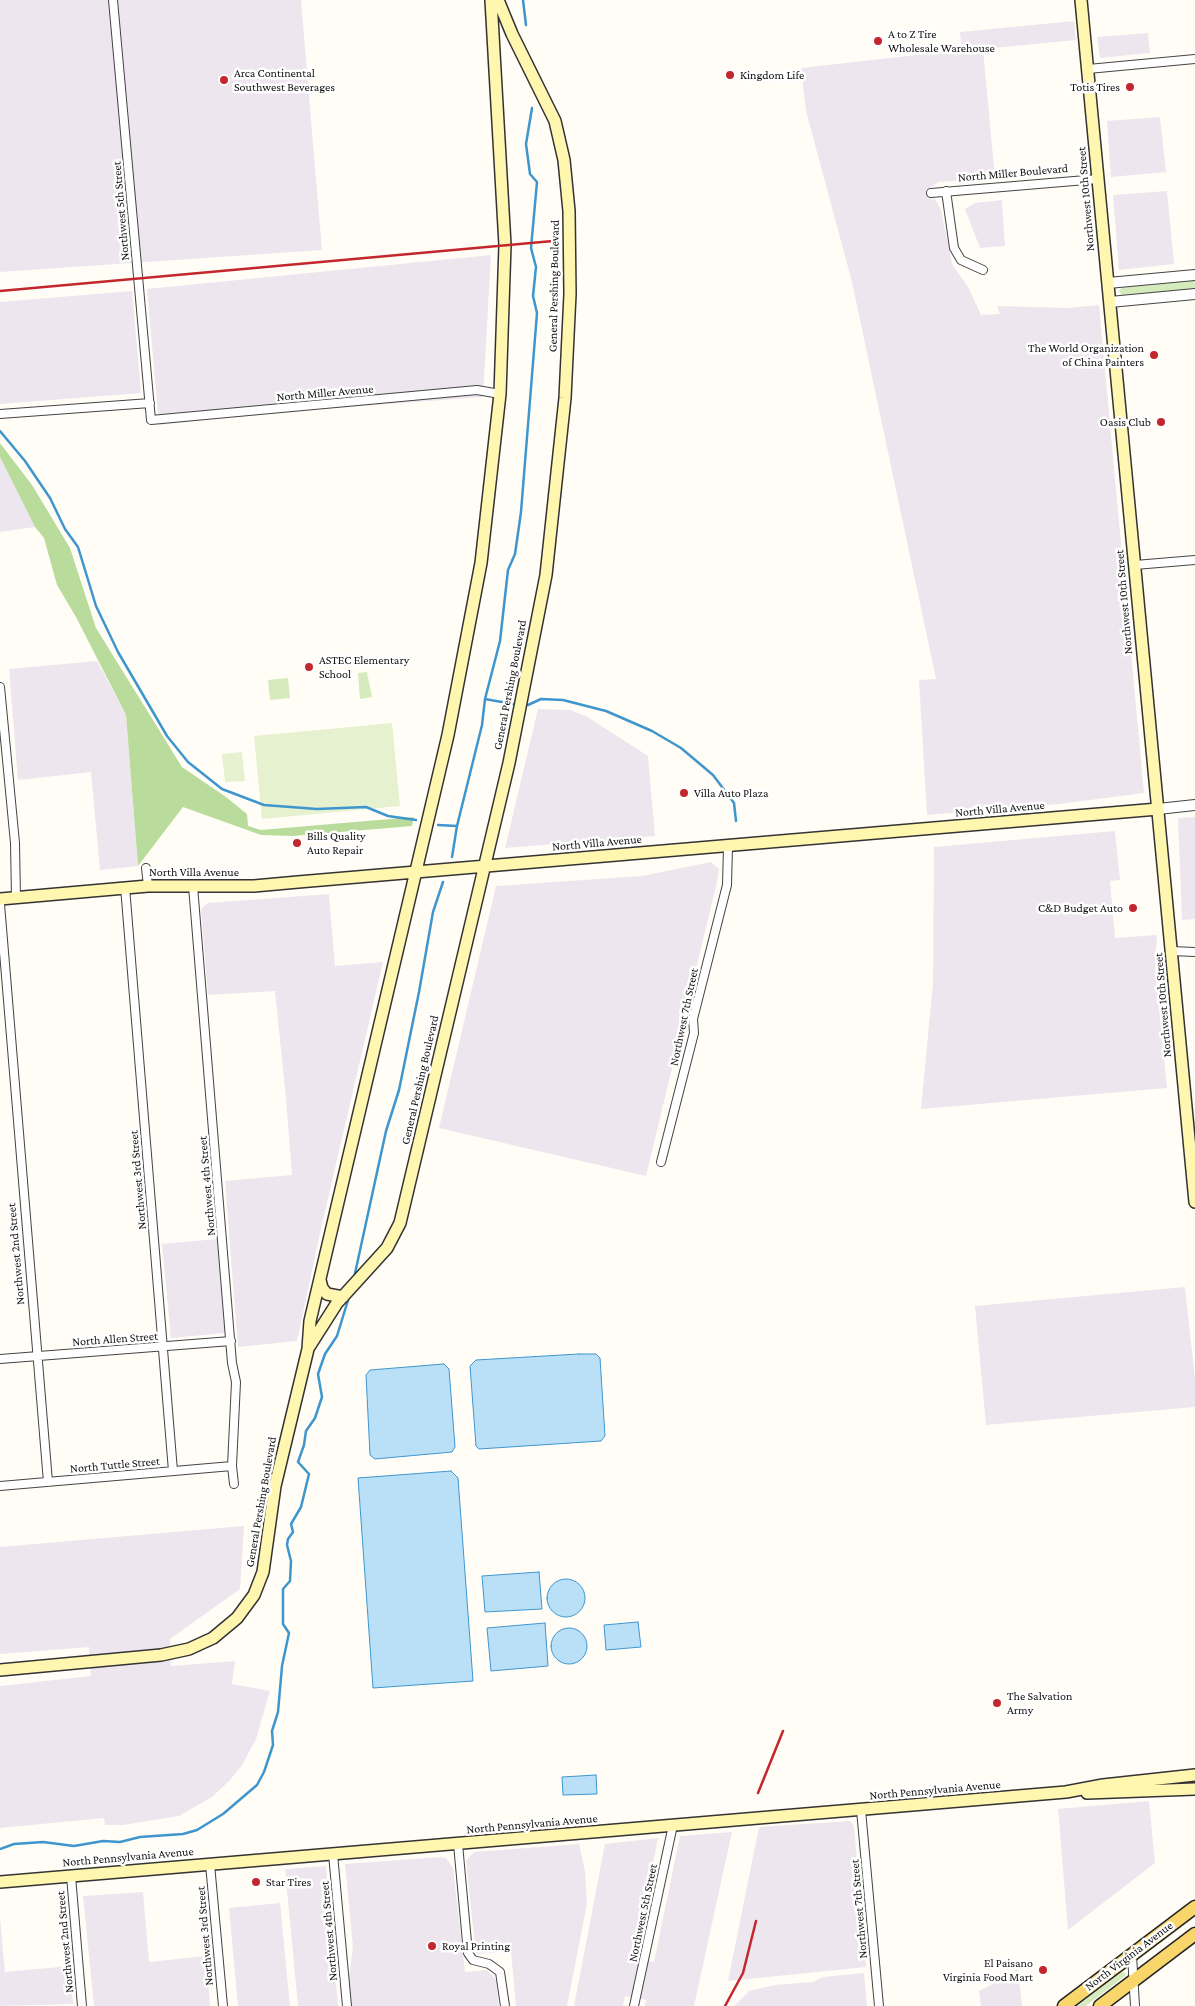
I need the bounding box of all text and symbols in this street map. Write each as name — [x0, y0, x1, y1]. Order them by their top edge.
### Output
place label: A to Z Tire Wholesale Warehouse — [888, 27, 995, 55]
marker: A to Z Tire Wholesale Warehouse — [872, 35, 884, 47]
place label: Arca Continental Southwest Beverages — [234, 66, 335, 94]
place label: Kingdom Life — [740, 68, 804, 82]
marker: Kingdom Life — [724, 69, 736, 81]
marker: Arca Continental Southwest Beverages — [218, 74, 230, 86]
place label: Totis Tires — [1070, 80, 1120, 94]
marker: Totis Tires — [1124, 81, 1136, 93]
street label: Northwest 10th Street — [1074, 146, 1098, 252]
street label: Northwest 5th Street — [109, 161, 133, 261]
street label: North Miller Boulevard — [957, 161, 1069, 185]
street label: General Pershing Boulevard — [546, 220, 562, 352]
place label: The World Organization of China Painters — [1028, 341, 1144, 369]
marker: The World Organization of China Painters — [1148, 349, 1160, 361]
street label: North Miller Avenue — [276, 382, 374, 404]
place label: Oasis Club — [1100, 415, 1151, 429]
marker: Oasis Club — [1155, 416, 1167, 428]
street label: Northwest 10th Street — [1112, 549, 1136, 655]
street label: General Pershing Boulevard — [490, 619, 530, 751]
place label: ASTEC Elementary School — [319, 653, 409, 681]
marker: ASTEC Elementary School — [303, 661, 315, 673]
place label: Villa Auto Plaza — [694, 786, 768, 800]
marker: Villa Auto Plaza — [678, 787, 690, 799]
street label: North Villa Avenue — [955, 798, 1045, 820]
place label: Bills Quality Auto Repair — [307, 829, 366, 857]
street label: North Villa Avenue — [552, 832, 642, 854]
marker: Bills Quality Auto Repair — [291, 837, 303, 849]
street label: North Villa Avenue — [149, 865, 239, 879]
place label: C&D Budget Auto — [1038, 901, 1123, 915]
marker: C&D Budget Auto — [1127, 902, 1139, 914]
street label: Northwest 10th Street — [1151, 952, 1175, 1058]
street label: Northwest 7th Street — [667, 967, 701, 1067]
street label: General Pershing Boulevard — [398, 1014, 442, 1146]
street label: Northwest 3rd Street — [126, 1130, 150, 1230]
street label: Northwest 4th Street — [195, 1135, 219, 1237]
street label: Northwest 2nd Street — [4, 1202, 28, 1306]
street label: North Allen Street — [72, 1329, 158, 1349]
street label: General Pershing Boulevard — [242, 1436, 280, 1568]
street label: North Tuttle Street — [69, 1454, 161, 1476]
place label: The Salvation Army — [1007, 1689, 1072, 1717]
marker: The Salvation Army — [991, 1697, 1003, 1709]
street label: North Pennsylvania Avenue — [869, 1777, 1001, 1803]
street label: North Pennsylvania Avenue — [466, 1811, 598, 1837]
street label: North Pennsylvania Avenue — [62, 1844, 194, 1870]
street label: Northwest 7th Street — [847, 1859, 871, 1959]
street label: Northwest 5th Street — [626, 1863, 660, 1963]
place label: Star Tires — [266, 1875, 311, 1889]
marker: Star Tires — [250, 1876, 262, 1888]
street label: Northwest 4th Street — [317, 1880, 341, 1982]
street label: Northwest 3rd Street — [193, 1886, 217, 1986]
street label: Northwest 2nd Street — [53, 1890, 77, 1994]
street label: North Virginia Avenue — [1082, 1918, 1176, 1994]
place label: Royal Printing — [442, 1939, 510, 1953]
marker: Royal Printing — [426, 1940, 438, 1952]
place label: El Paisano Virginia Food Mart — [943, 1956, 1033, 1984]
marker: El Paisano Virginia Food Mart — [1037, 1964, 1049, 1976]

